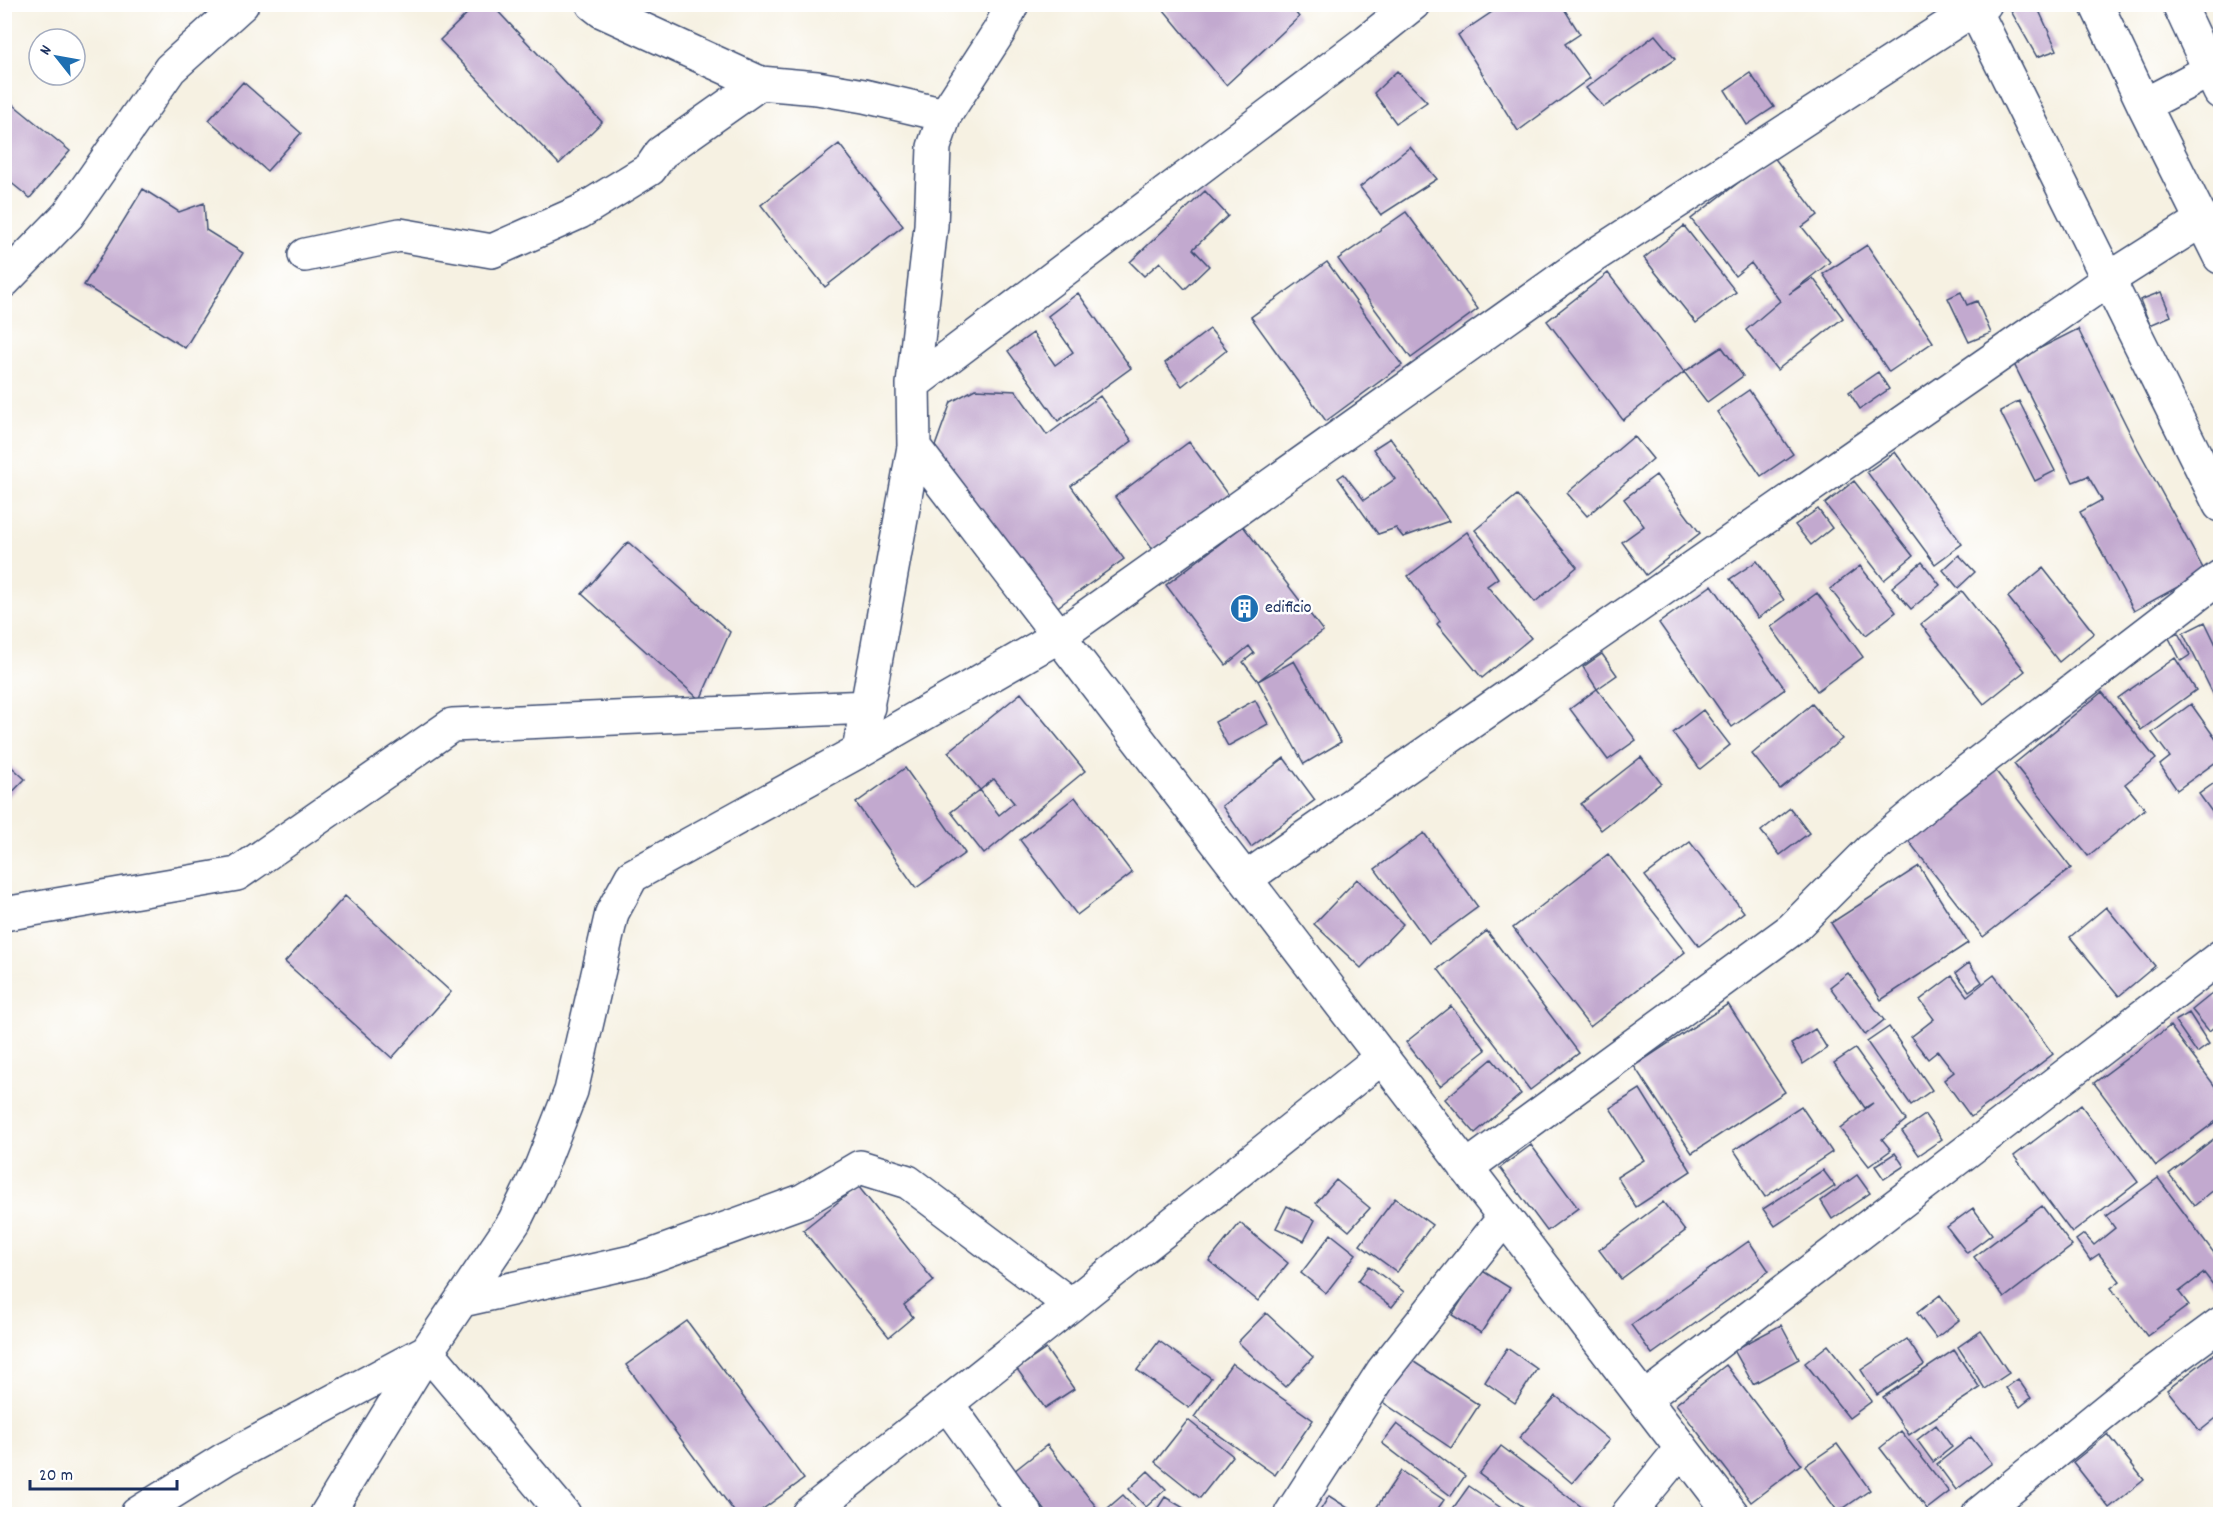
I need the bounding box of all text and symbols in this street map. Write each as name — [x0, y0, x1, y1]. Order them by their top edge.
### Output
north arrow — [27, 27, 87, 87]
text: N — [34, 41, 58, 60]
building icon: edificio — [1228, 592, 1260, 624]
place label: edificio — [1265, 596, 1312, 621]
scale bar — [30, 1453, 177, 1491]
text: 20 m — [39, 1464, 73, 1489]

